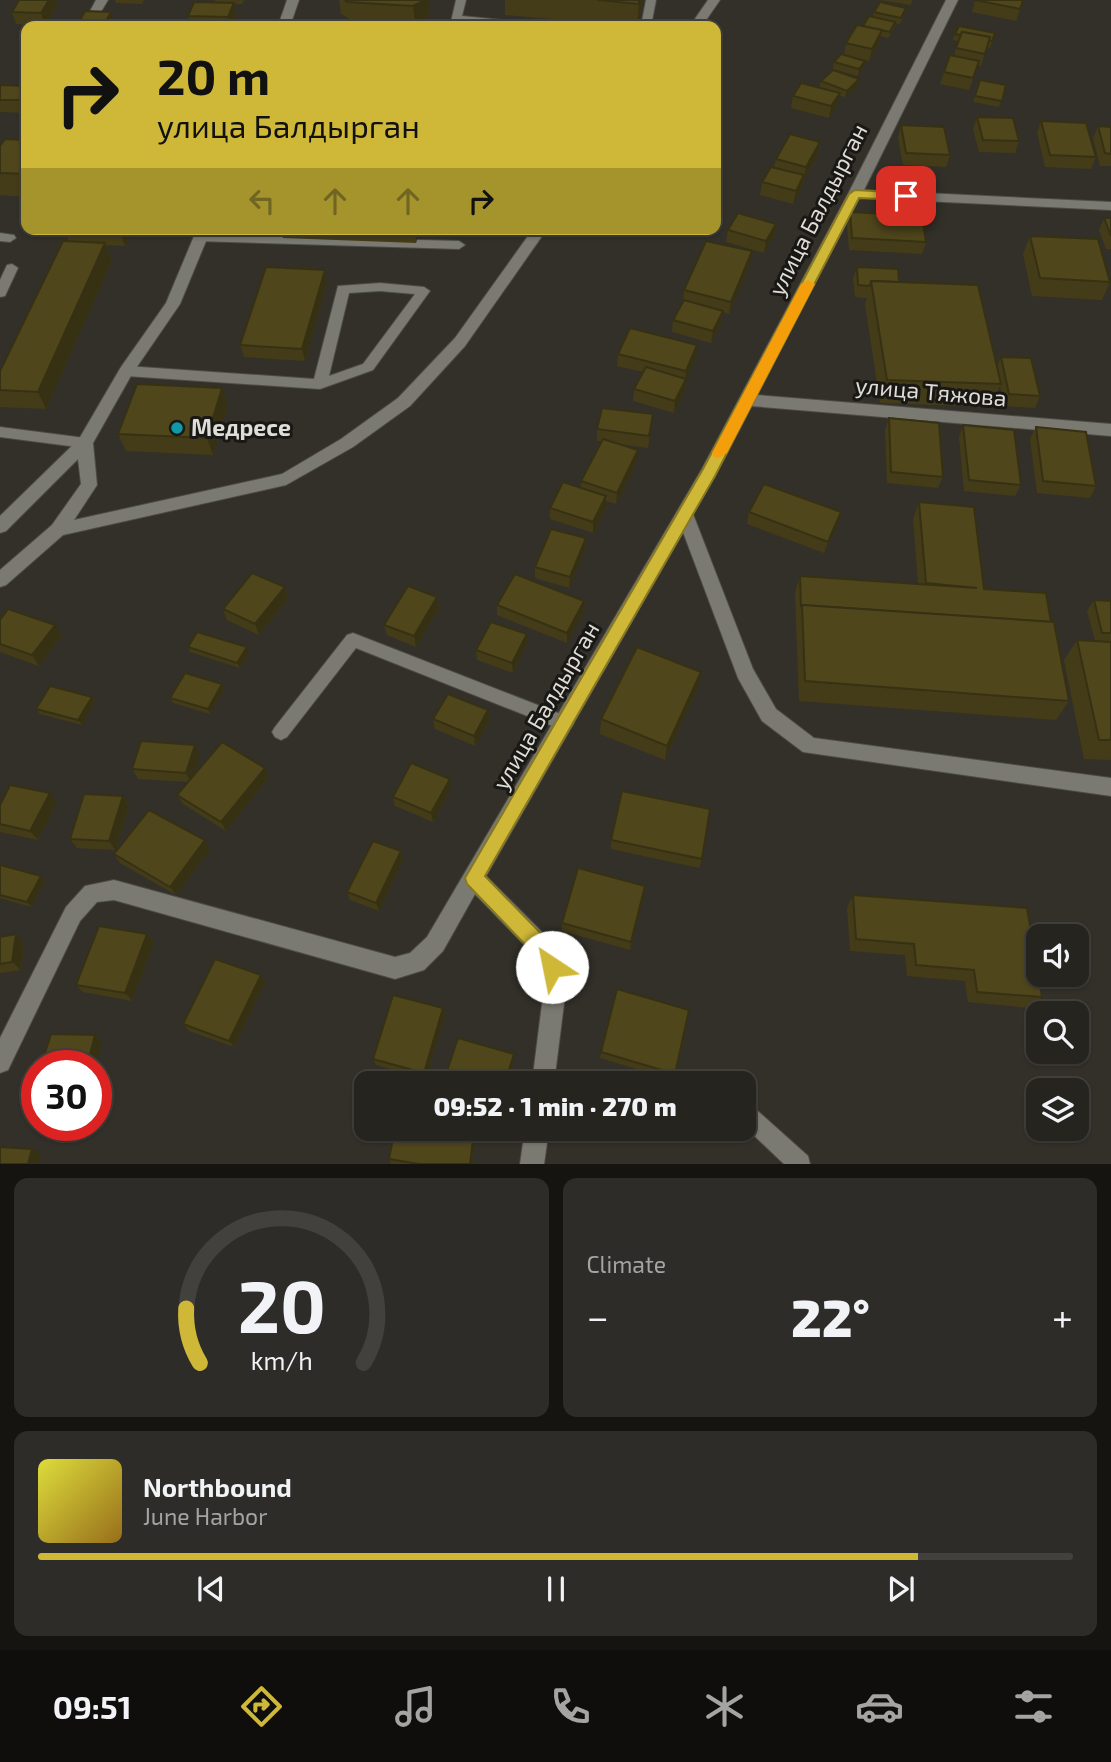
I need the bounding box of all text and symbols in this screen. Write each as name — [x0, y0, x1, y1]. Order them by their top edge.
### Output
text: 20 m — [157, 46, 270, 105]
icon: right — [42, 49, 133, 140]
text: улица Балдырган — [157, 106, 420, 144]
street label: улица Балдырган — [762, 119, 873, 301]
pin — [876, 166, 936, 226]
icon: arrive — [887, 177, 925, 215]
icon: left — [243, 182, 281, 220]
icon: ahead — [316, 182, 354, 220]
icon: ahead — [389, 182, 427, 220]
icon: right — [462, 182, 500, 220]
street label: улица Тяжова — [854, 370, 1008, 413]
place label: Медресе — [191, 413, 291, 441]
marker: Медресе — [169, 420, 185, 436]
street label: улица Балдырган — [486, 617, 605, 795]
map controls — [1026, 924, 1089, 1141]
button: sound — [1026, 924, 1089, 987]
position arrow — [515, 930, 589, 1004]
button: search — [1026, 1001, 1089, 1064]
speed limit sign: 30 — [21, 1050, 112, 1141]
button: layers — [1026, 1078, 1089, 1141]
text: 09:52 · 1 min · 270 m — [433, 1090, 677, 1121]
text: Climate — [587, 1250, 666, 1278]
text: 20 — [237, 1261, 325, 1349]
text: 22° — [791, 1285, 870, 1347]
text: − — [587, 1293, 609, 1339]
text: + — [1052, 1293, 1073, 1339]
text: km/h — [250, 1345, 312, 1375]
text: Northbound — [143, 1471, 292, 1502]
text: June Harbor — [143, 1502, 267, 1530]
icon: previous — [192, 1570, 230, 1608]
icon: pause — [537, 1570, 575, 1608]
icon: next — [882, 1570, 920, 1608]
icon: directions — [237, 1682, 286, 1731]
icon: music — [391, 1682, 440, 1731]
icon: phone — [546, 1682, 595, 1731]
icon: climate — [700, 1682, 749, 1731]
icon: car — [855, 1682, 904, 1731]
icon: filters — [1009, 1682, 1058, 1731]
text: 09:51 — [53, 1687, 132, 1725]

